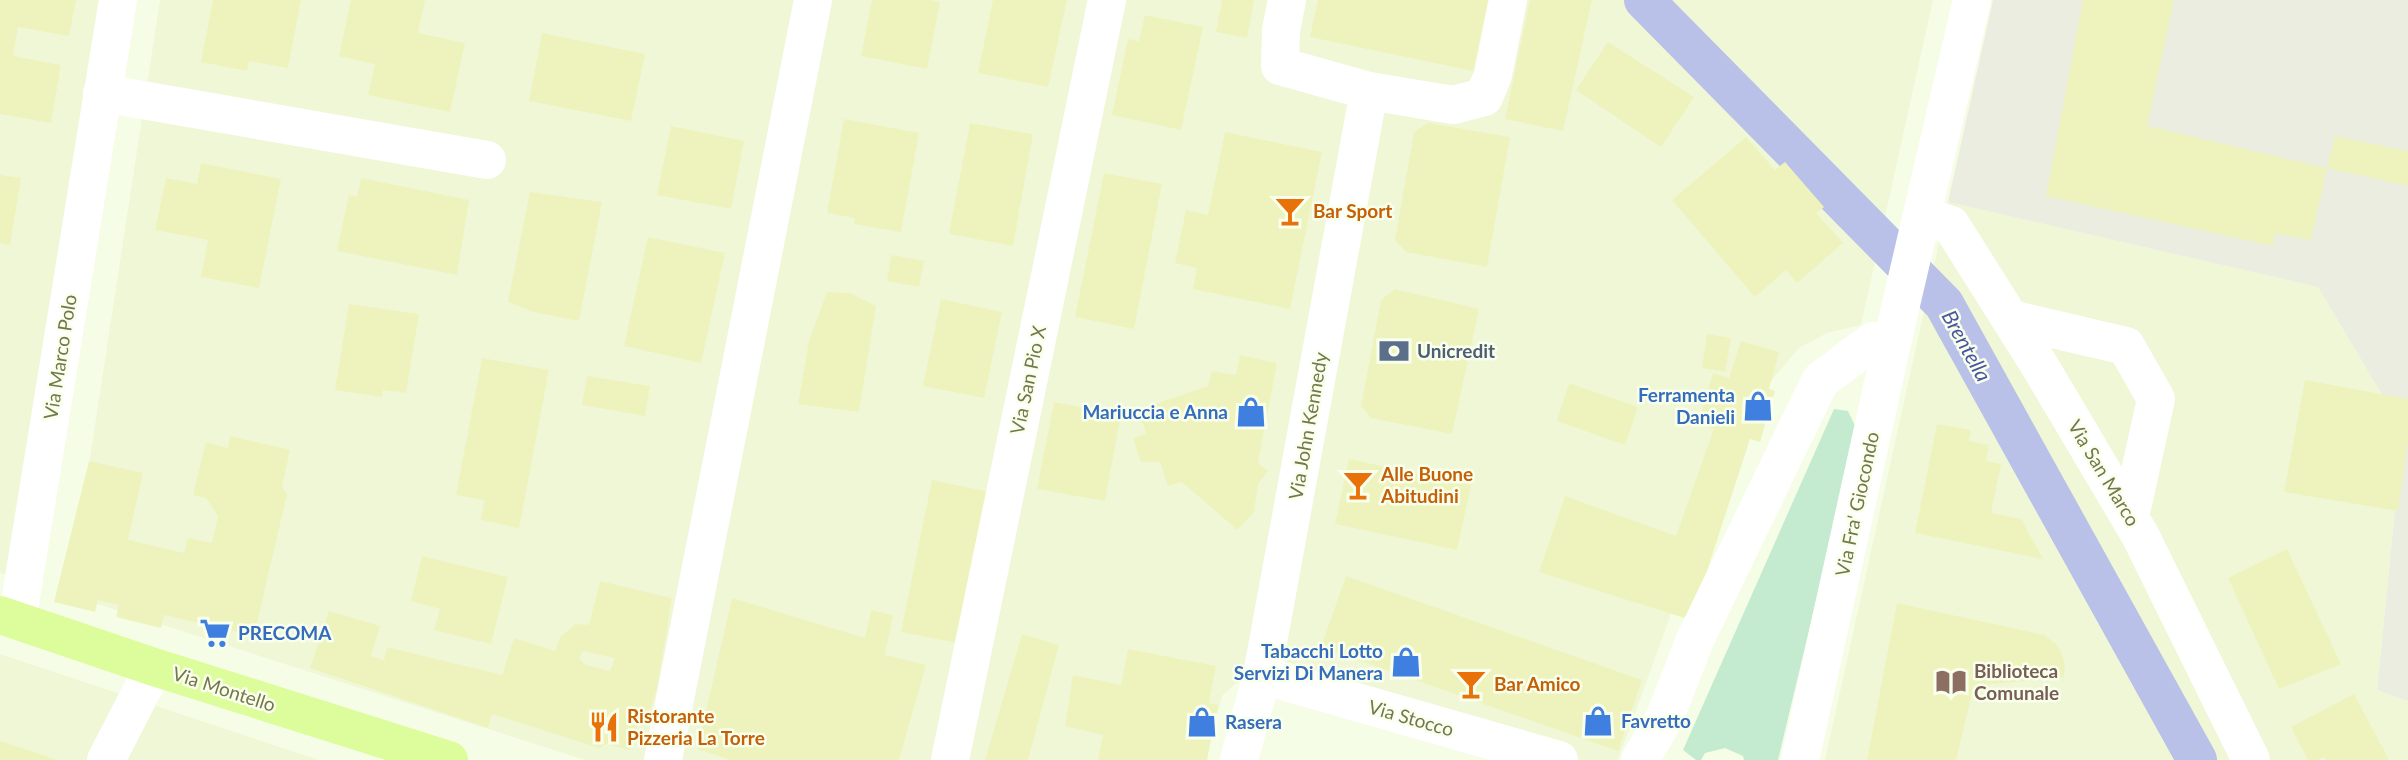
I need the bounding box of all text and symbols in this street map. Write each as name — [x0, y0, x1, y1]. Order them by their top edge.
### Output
bar icon: Bar Sport — [1273, 194, 1307, 228]
place label: Bar Sport — [1313, 199, 1392, 222]
street label: Via Marco Polo — [38, 293, 81, 421]
water label: Brentella — [1938, 305, 1997, 385]
street label: Via San Pio X — [1005, 323, 1050, 436]
bank icon: Unicredit — [1377, 334, 1411, 368]
place label: Unicredit — [1417, 339, 1495, 362]
street label: Via John Kennedy — [1283, 350, 1332, 501]
place label: Ferramenta Danieli — [1638, 383, 1735, 428]
shop icon: Ferramenta Danieli — [1741, 389, 1775, 423]
shop icon: Mariuccia e Anna — [1234, 395, 1268, 429]
place label: Mariuccia e Anna — [1082, 400, 1228, 423]
street label: Via San Marco — [2064, 415, 2145, 530]
street label: Via Fra' Giocondo — [1830, 429, 1883, 578]
place label: Alle Buone Abitudini — [1380, 462, 1473, 507]
bar icon: Alle Buone Abitudini — [1341, 468, 1375, 502]
supermarket icon: PRECOMA — [198, 616, 232, 650]
place label: PRECOMA — [238, 621, 332, 644]
place label: Tabacchi Lotto Servizi Di Manera — [1234, 639, 1383, 684]
shop icon: Tabacchi Lotto Servizi Di Manera — [1389, 645, 1423, 679]
place label: Biblioteca Comunale — [1974, 659, 2059, 704]
street label: Via Montello — [170, 661, 279, 716]
library icon: Biblioteca Comunale — [1934, 665, 1968, 699]
bar icon: Bar Amico — [1454, 667, 1488, 701]
place label: Bar Amico — [1494, 672, 1581, 695]
street label: Via Stocco — [1366, 694, 1456, 741]
place label: Ristorante Pizzeria La Torre — [627, 704, 765, 749]
shop icon: Favretto — [1581, 704, 1615, 738]
shop icon: Rasera — [1185, 705, 1219, 739]
place label: Favretto — [1621, 709, 1691, 732]
restaurant icon: Ristorante Pizzeria La Torre — [587, 710, 621, 744]
place label: Rasera — [1225, 710, 1282, 733]

